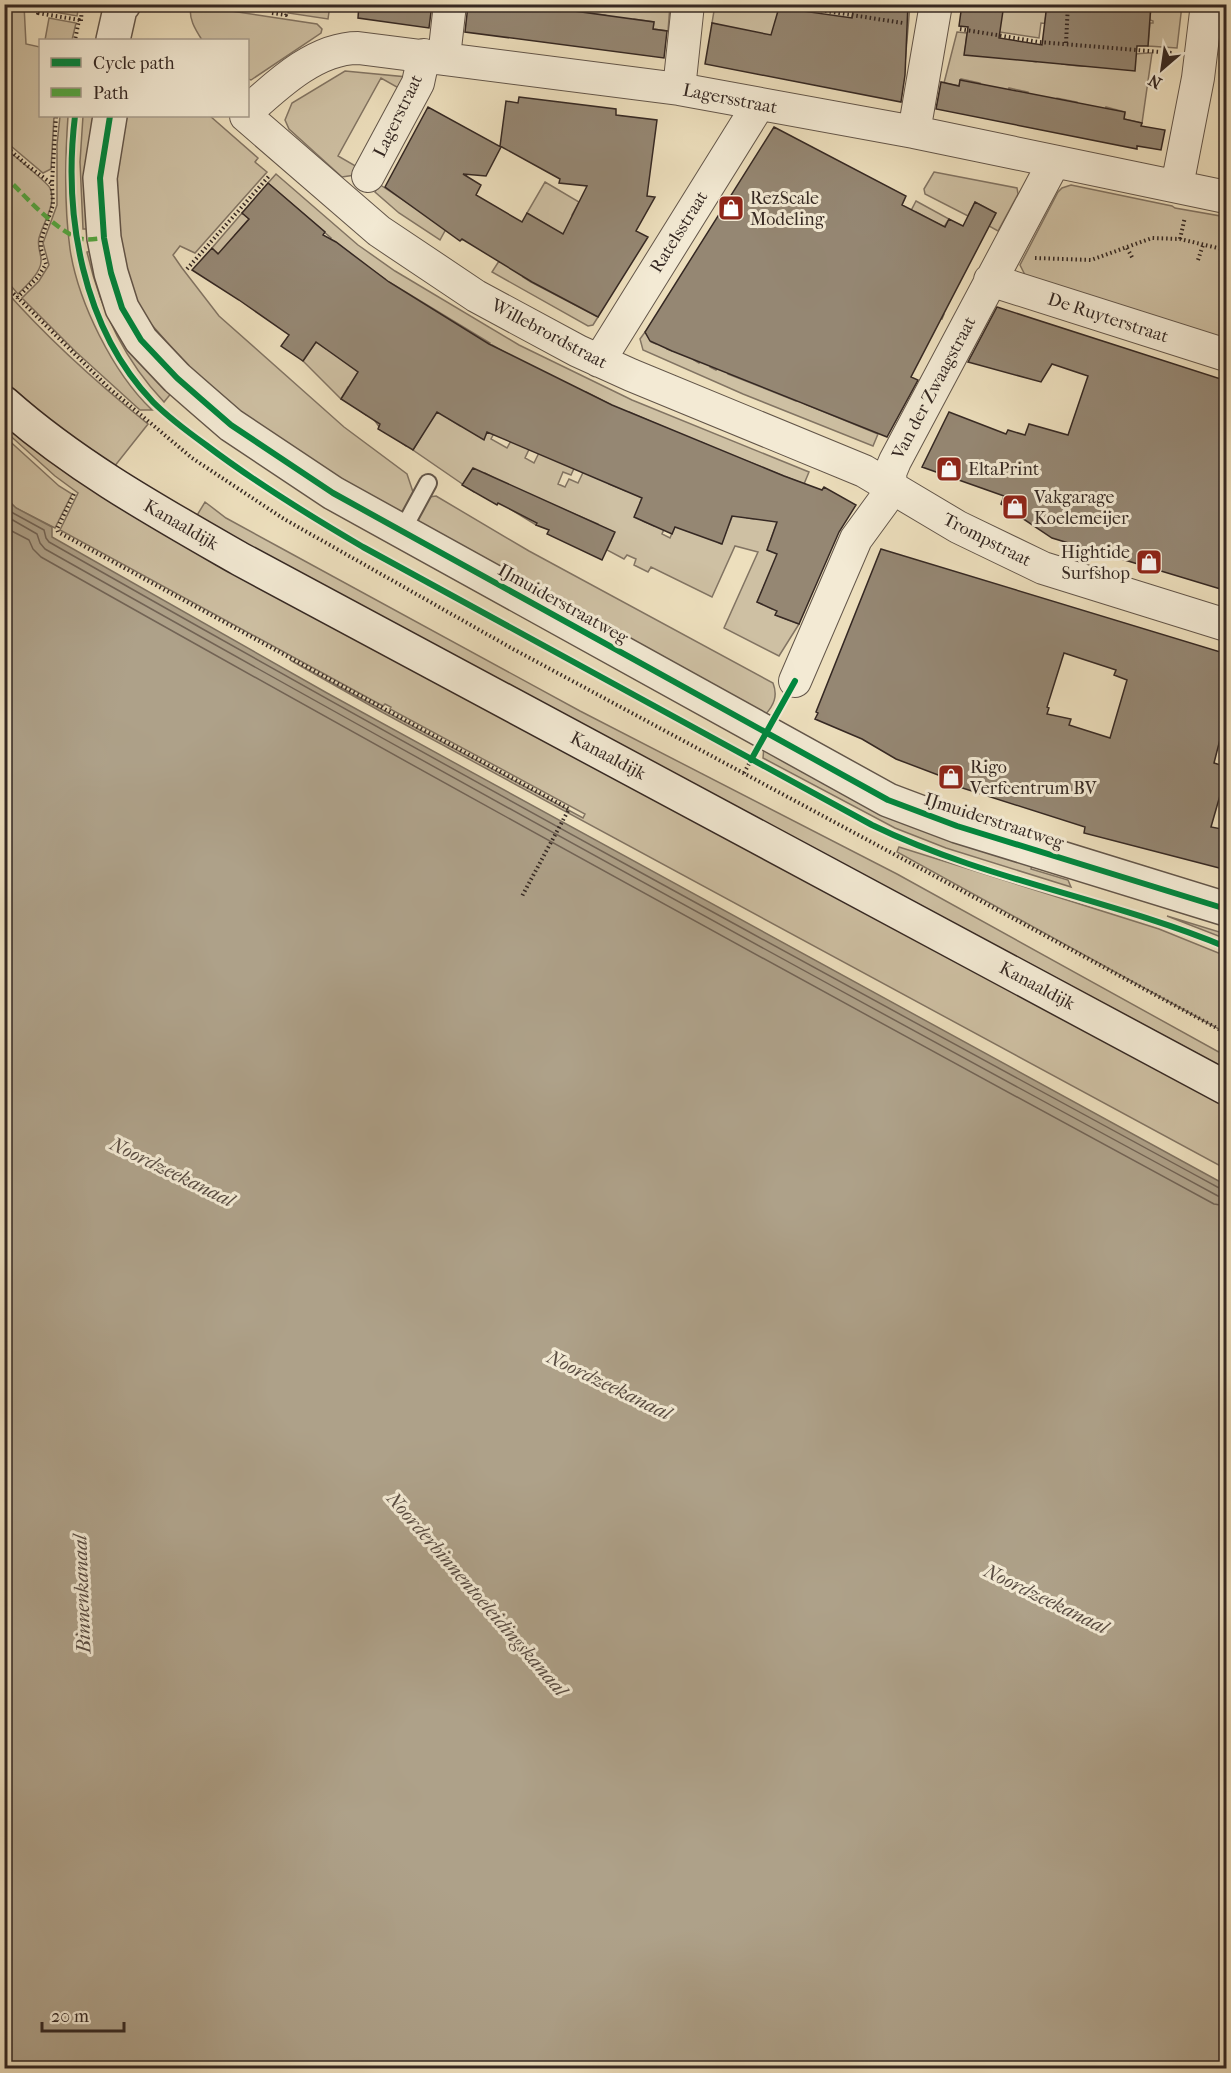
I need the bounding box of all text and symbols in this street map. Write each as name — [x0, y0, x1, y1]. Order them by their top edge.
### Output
legend — [39, 39, 249, 117]
north arrow — [1132, 39, 1192, 99]
text: Cycle path — [93, 53, 174, 74]
text: N — [1144, 70, 1165, 93]
street label: Lagerstraat — [369, 71, 427, 161]
street label: Lagersstraat — [681, 80, 780, 119]
text: Path — [93, 83, 129, 104]
street label: Ratelsstraat — [646, 187, 713, 277]
place label: RezScale Modeling — [750, 188, 825, 230]
shop icon: RezScale Modeling — [716, 193, 746, 223]
street label: De Ruyterstraat — [1045, 289, 1172, 348]
street label: Willebrordstraat — [486, 294, 611, 374]
street label: Van der Zwaagstraat — [887, 313, 981, 464]
shop icon: EltaPrint — [934, 454, 964, 484]
place label: EltaPrint — [968, 459, 1040, 480]
place label: Vakgarage Koelemeijer — [1033, 487, 1129, 529]
shop icon: Vakgarage Koelemeijer — [1000, 492, 1030, 522]
street label: Kanaaldijk — [140, 495, 223, 555]
street label: Trompstraat — [939, 509, 1035, 571]
place label: Hightide Surfshop — [1061, 542, 1130, 584]
shop icon: Hightide Surfshop — [1134, 547, 1164, 577]
street label: IJmuiderstraatweg — [494, 560, 632, 649]
street label: Kanaaldijk — [567, 727, 650, 785]
place label: Rigo Verfcentrum BV — [969, 757, 1098, 799]
shop icon: Rigo Verfcentrum BV — [936, 762, 966, 792]
street label: IJmuiderstraatweg — [922, 789, 1067, 854]
street label: Kanaaldijk — [996, 957, 1079, 1015]
water label: Noordzeekanaal — [105, 1132, 240, 1213]
water label: Noordzeekanaal — [542, 1345, 677, 1426]
water label: Noorderbinnentoeleidingskanaal — [381, 1486, 573, 1703]
water label: Binnenkanaal — [68, 1532, 96, 1655]
water label: Noordzeekanaal — [979, 1559, 1114, 1640]
scale bar — [42, 1995, 124, 2033]
text: 20 m — [51, 2006, 89, 2027]

